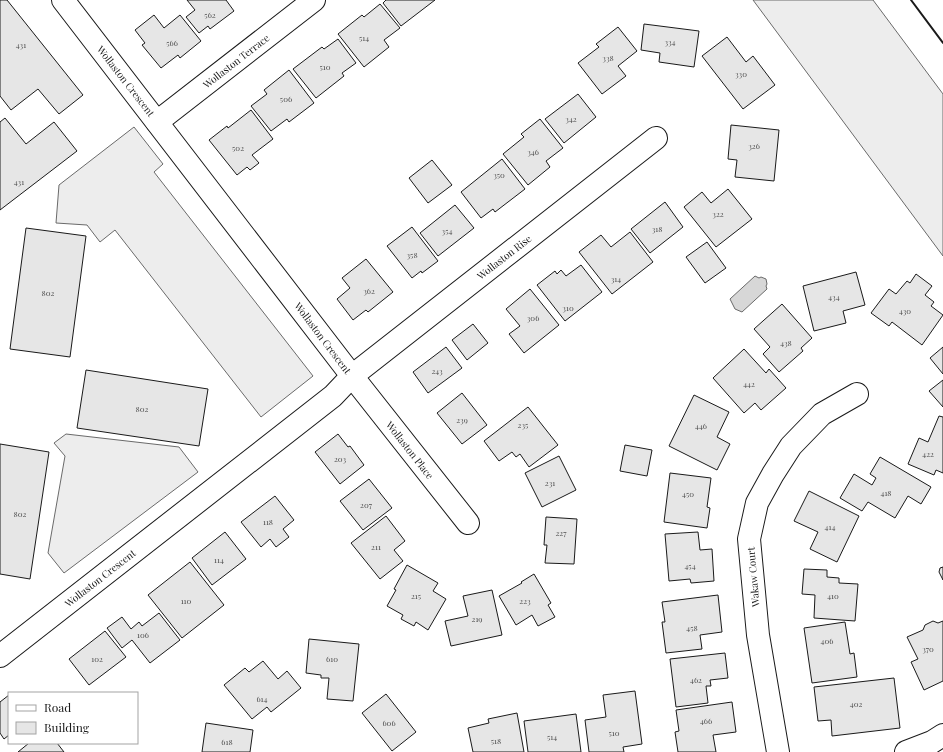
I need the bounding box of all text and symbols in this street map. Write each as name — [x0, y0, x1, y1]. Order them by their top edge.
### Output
house number: 562 — [204, 9, 216, 20]
street label: Wollaston Terrace — [199, 31, 272, 92]
house number: 514 — [359, 32, 369, 43]
house number: 334 — [664, 36, 676, 47]
house number: 566 — [166, 37, 178, 48]
house number: 431 — [16, 39, 26, 50]
street label: Wollaston Crescent — [93, 42, 158, 120]
house number: 338 — [602, 52, 614, 63]
house number: 510 — [319, 61, 331, 72]
house number: 330 — [735, 68, 747, 79]
house number: 506 — [280, 93, 292, 104]
house number: 342 — [565, 113, 577, 124]
house number: 326 — [748, 140, 760, 151]
house number: 502 — [232, 142, 244, 153]
house number: 346 — [527, 146, 539, 157]
house number: 350 — [493, 169, 505, 180]
house number: 431 — [14, 176, 24, 187]
house number: 322 — [712, 208, 724, 219]
house number: 318 — [652, 223, 662, 234]
house number: 354 — [442, 225, 452, 236]
street label: Wollaston Rise — [473, 231, 534, 283]
house number: 358 — [406, 249, 418, 260]
house number: 314 — [611, 273, 621, 284]
house number: 362 — [363, 285, 375, 296]
house number: 802 — [42, 287, 55, 298]
house number: 434 — [828, 291, 840, 302]
street label: Wollaston Crescent — [291, 298, 355, 377]
house number: 310 — [562, 302, 574, 313]
house number: 430 — [899, 305, 911, 316]
house number: 306 — [527, 312, 539, 323]
house number: 438 — [780, 337, 792, 348]
house number: 243 — [431, 365, 443, 376]
house number: 442 — [743, 378, 755, 389]
house number: 802 — [136, 403, 149, 414]
house number: 239 — [456, 414, 468, 425]
street label: Wollaston Place — [382, 417, 437, 482]
house number: 235 — [518, 419, 528, 430]
house number: 446 — [695, 420, 707, 431]
house number: 422 — [922, 448, 934, 459]
house number: 203 — [334, 453, 347, 464]
house number: 231 — [545, 477, 555, 488]
house number: 418 — [880, 487, 892, 498]
house number: 450 — [682, 488, 694, 499]
house number: 207 — [360, 499, 373, 510]
house number: 802 — [14, 508, 27, 519]
house number: 118 — [263, 516, 273, 527]
house number: 414 — [825, 521, 835, 532]
house number: 227 — [556, 527, 567, 538]
house number: 211 — [371, 541, 381, 552]
street label: Wollaston Crescent — [61, 546, 139, 611]
street label: Wakaw Court — [743, 546, 763, 608]
house number: 114 — [214, 554, 224, 565]
house number: 454 — [684, 560, 696, 571]
house number: 215 — [411, 590, 421, 601]
house number: 410 — [827, 590, 839, 601]
house number: 110 — [181, 595, 192, 606]
house number: 223 — [519, 595, 531, 606]
house number: 219 — [472, 613, 482, 624]
house number: 458 — [686, 622, 698, 633]
house number: 106 — [137, 629, 149, 640]
house number: 406 — [821, 635, 833, 646]
house number: 370 — [922, 643, 934, 654]
house number: 102 — [91, 653, 103, 664]
house number: 610 — [326, 653, 338, 664]
house number: 462 — [690, 674, 702, 685]
legend — [8, 692, 138, 744]
house number: 614 — [256, 693, 268, 704]
house number: 402 — [850, 698, 862, 709]
text: Road — [44, 699, 71, 715]
house number: 466 — [700, 715, 712, 726]
house number: 606 — [382, 717, 396, 728]
text: Building — [44, 719, 90, 735]
house number: 510 — [608, 727, 620, 738]
house number: 514 — [547, 731, 557, 742]
house number: 518 — [491, 735, 501, 746]
house number: 618 — [221, 736, 233, 747]

